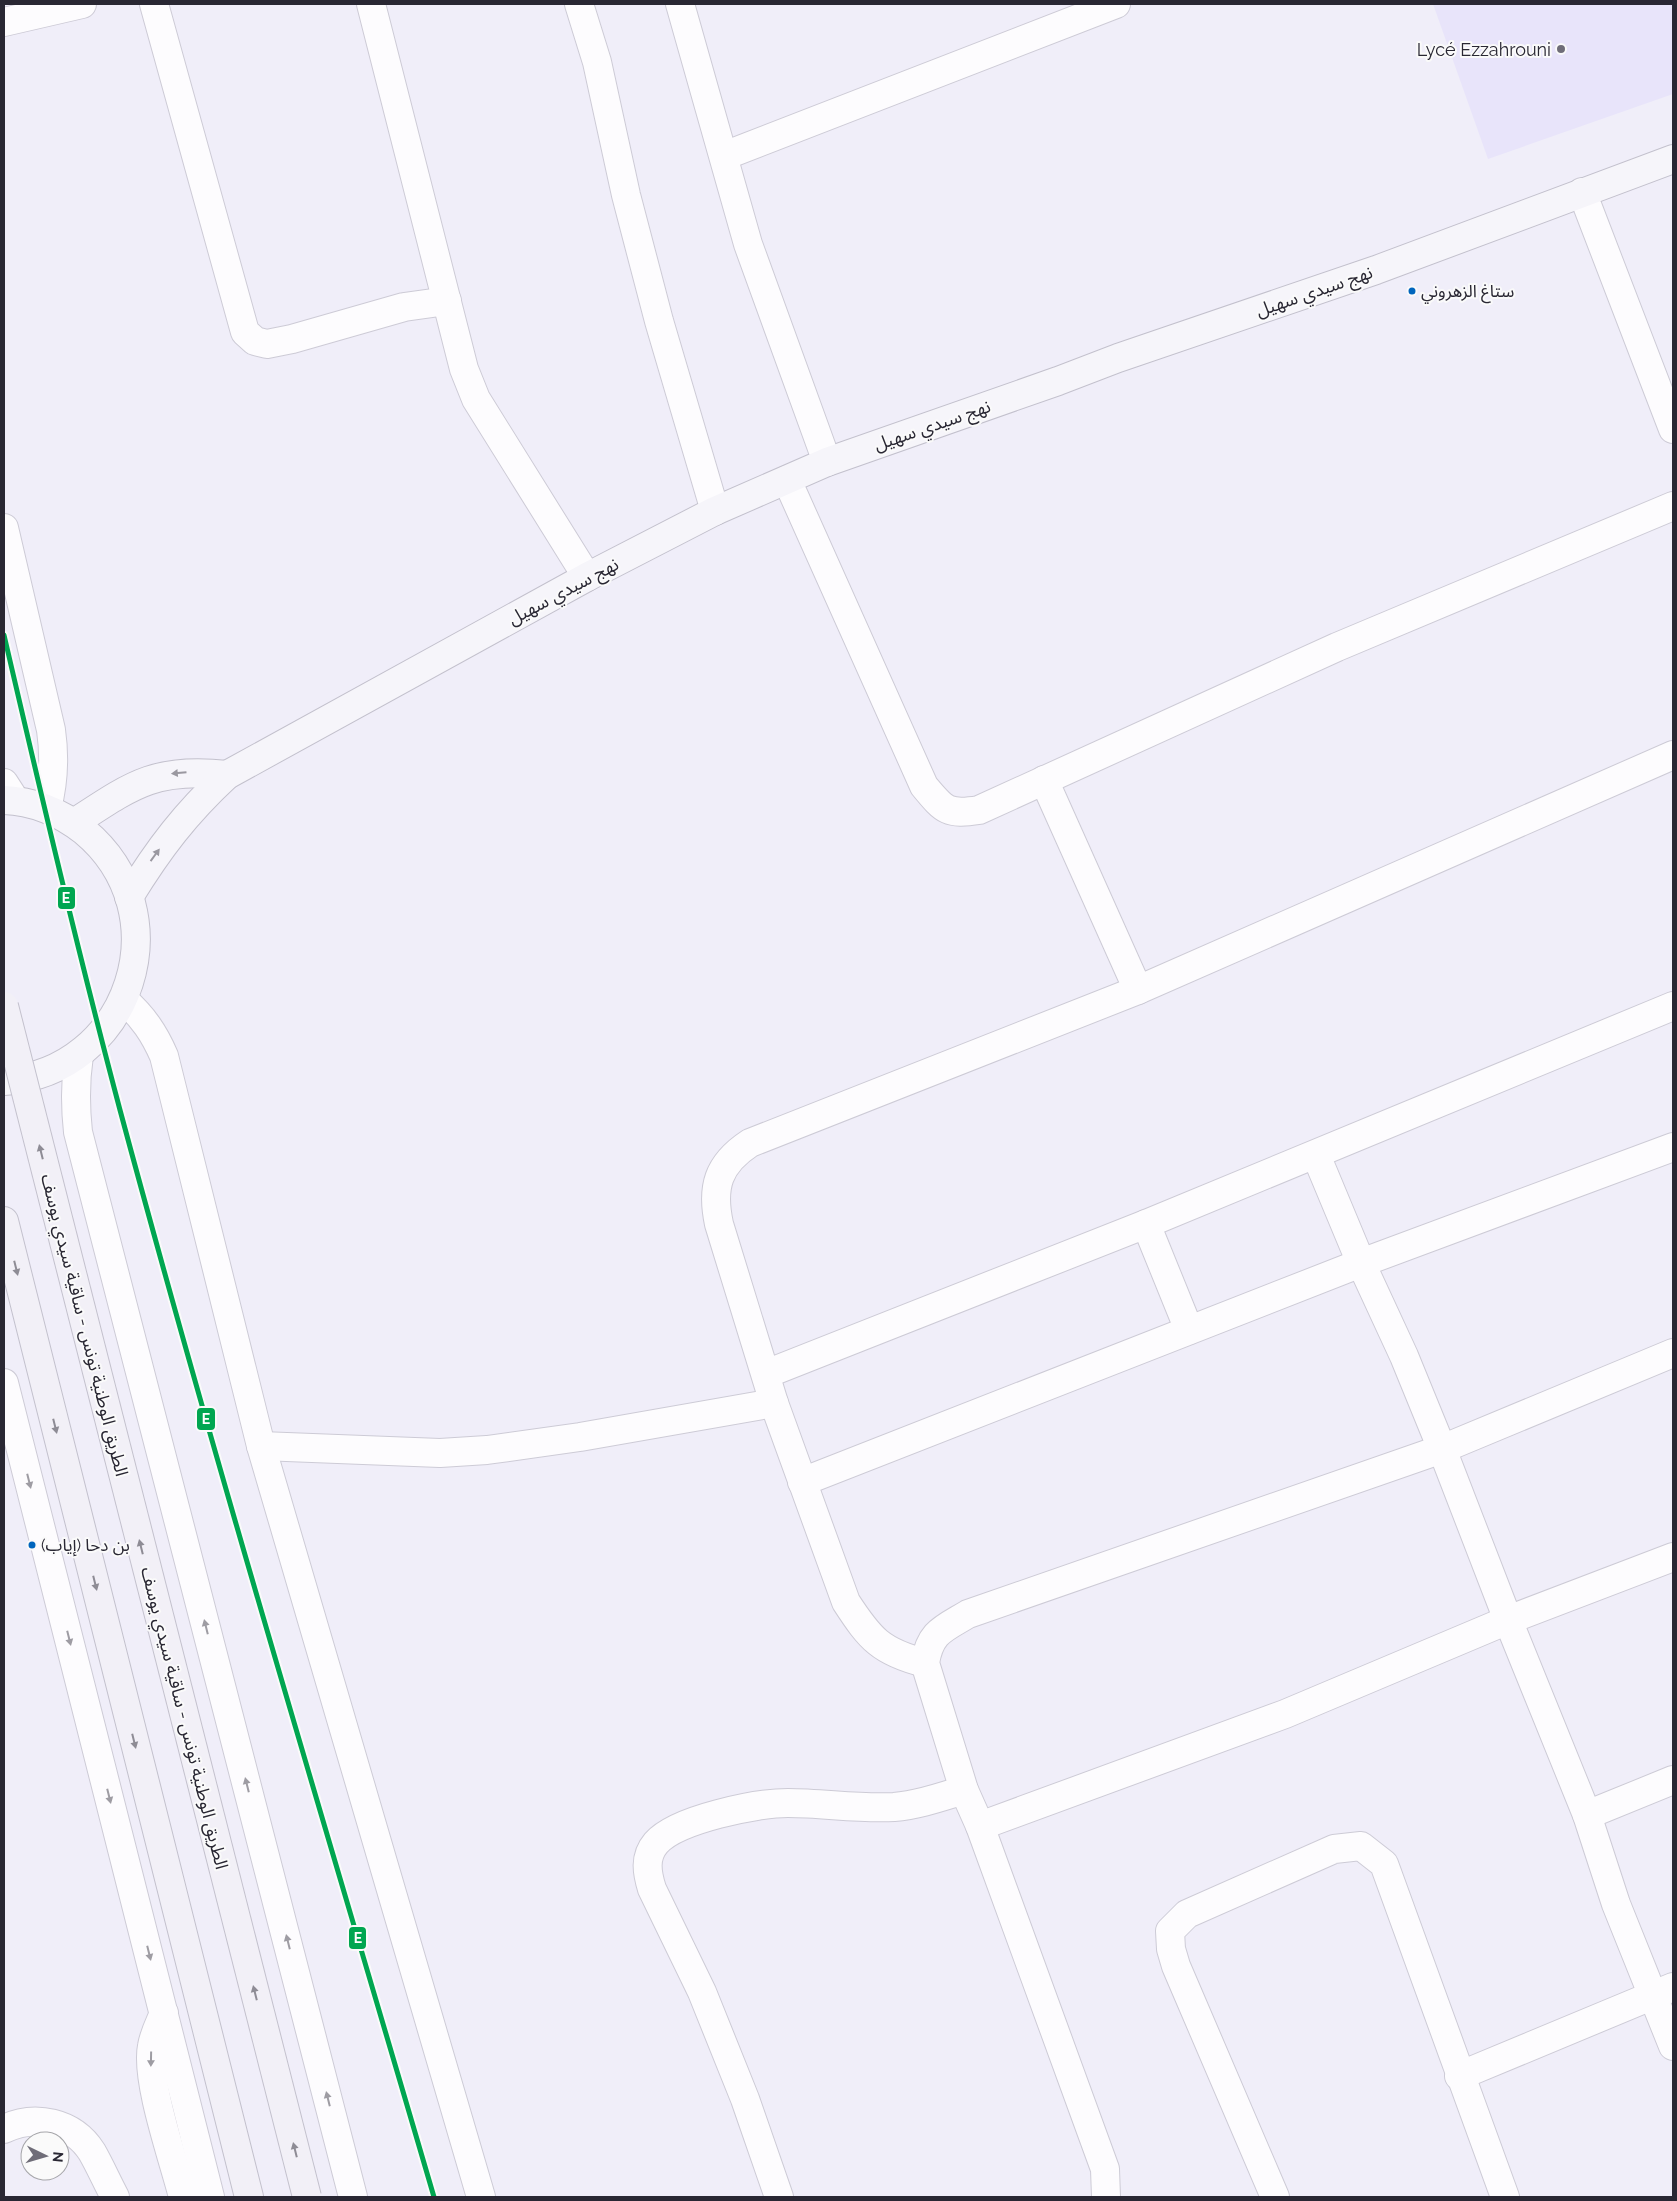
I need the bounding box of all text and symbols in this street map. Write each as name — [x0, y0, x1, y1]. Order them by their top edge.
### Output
place label: Lycé Ezzahrouni — [1417, 39, 1551, 60]
marker: Lycé Ezzahrouni — [1555, 43, 1567, 55]
street label: نهج سيدي سهيل — [1253, 261, 1376, 324]
place label: ستاغ الزهروني — [1421, 281, 1514, 304]
marker: ستاغ الزهروني — [1407, 286, 1417, 296]
street label: نهج سيدي سهيل — [871, 395, 994, 458]
street label: نهج سيدي سهيل — [504, 553, 623, 632]
one-way arrow — [170, 769, 186, 777]
one-way arrow — [150, 848, 160, 862]
line badge: E — [57, 886, 76, 910]
text: E — [62, 890, 70, 906]
one-way arrow — [37, 1144, 45, 1159]
street label: الطريق الوطنية تونس - ساقية سيدي يوسف — [34, 1172, 133, 1479]
one-way arrow — [12, 1261, 20, 1276]
line badge: E — [196, 1407, 216, 1431]
text: E — [202, 1411, 210, 1427]
one-way arrow — [51, 1418, 59, 1433]
one-way arrow — [25, 1473, 33, 1488]
place label: بن دحا (إياب) — [41, 1535, 130, 1557]
one-way arrow — [137, 1539, 145, 1554]
marker: بن دحا (إياب) — [27, 1540, 37, 1550]
street label: الطريق الوطنية تونس - ساقية سيدي يوسف — [134, 1565, 233, 1872]
one-way arrow — [91, 1576, 99, 1591]
one-way arrow — [202, 1620, 210, 1635]
one-way arrow — [65, 1631, 73, 1646]
one-way arrow — [130, 1733, 138, 1748]
one-way arrow — [243, 1777, 251, 1792]
one-way arrow — [105, 1788, 113, 1803]
line badge: E — [348, 1926, 367, 1950]
text: E — [354, 1930, 362, 1946]
one-way arrow — [283, 1934, 291, 1949]
one-way arrow — [145, 1946, 153, 1961]
one-way arrow — [250, 1985, 258, 2000]
one-way arrow — [147, 2051, 155, 2067]
one-way arrow — [324, 2092, 332, 2107]
north arrow — [20, 2131, 70, 2181]
one-way arrow — [290, 2142, 298, 2157]
text: N — [50, 2151, 66, 2163]

